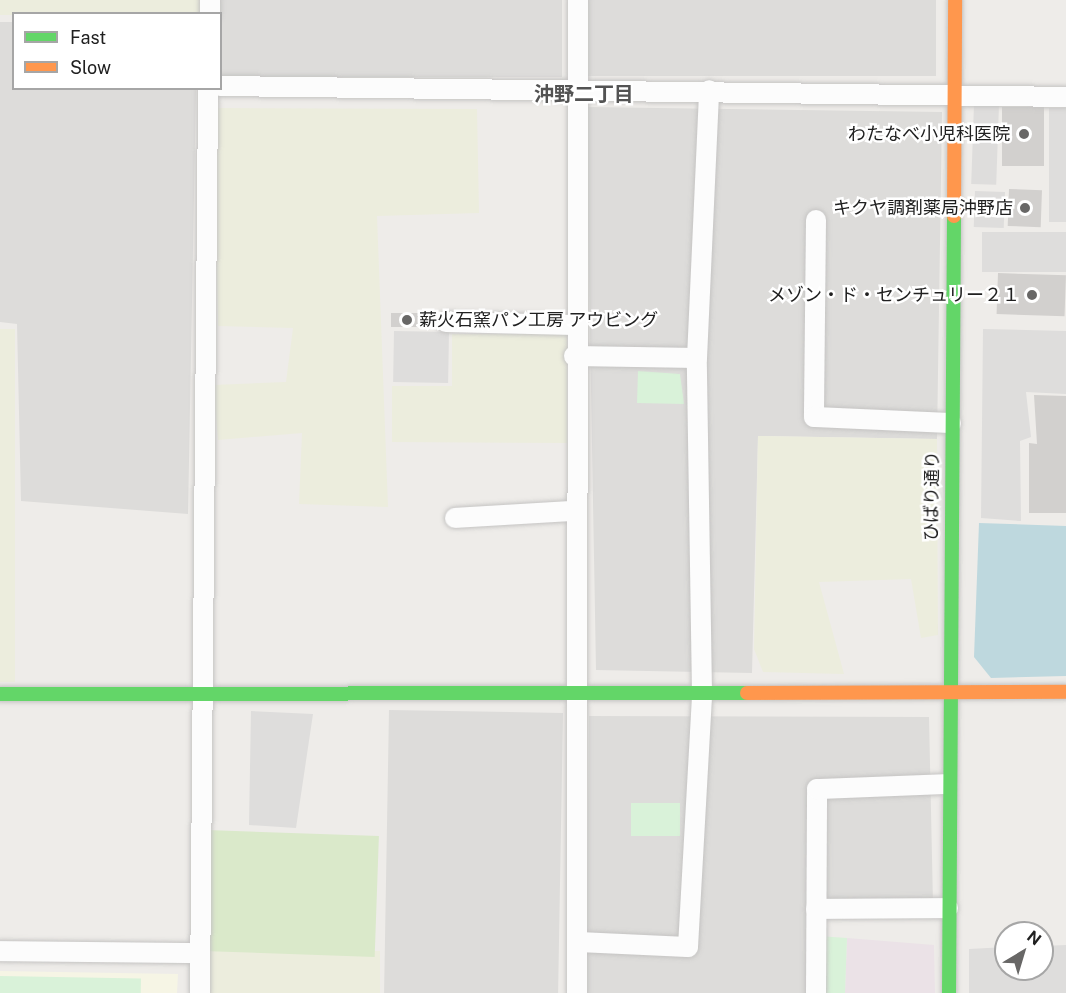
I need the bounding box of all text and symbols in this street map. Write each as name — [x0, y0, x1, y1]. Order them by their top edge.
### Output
legend — [12, 12, 222, 90]
text: Fast — [70, 27, 106, 48]
text: Slow — [70, 57, 111, 78]
district label: 沖野二丁目 — [534, 82, 634, 106]
place label: わたなべ小児科医院 — [848, 123, 1010, 145]
marker: わたなべ小児科医院 — [1015, 125, 1033, 143]
place label: キクヤ調剤薬局沖野店 — [833, 197, 1013, 219]
marker: キクヤ調剤薬局沖野店 — [1018, 201, 1032, 215]
place label: メゾン・ド・センチュリー２１ — [768, 284, 1020, 306]
marker: メゾン・ド・センチュリー２１ — [1025, 288, 1039, 302]
place label: 薪火石窯パン工房 アウビング — [419, 309, 657, 331]
marker: 薪火石窯パン工房 アウビング — [400, 313, 414, 327]
street label: ひばり通り — [920, 451, 944, 541]
north arrow — [994, 921, 1054, 981]
text: N — [1023, 927, 1045, 949]

